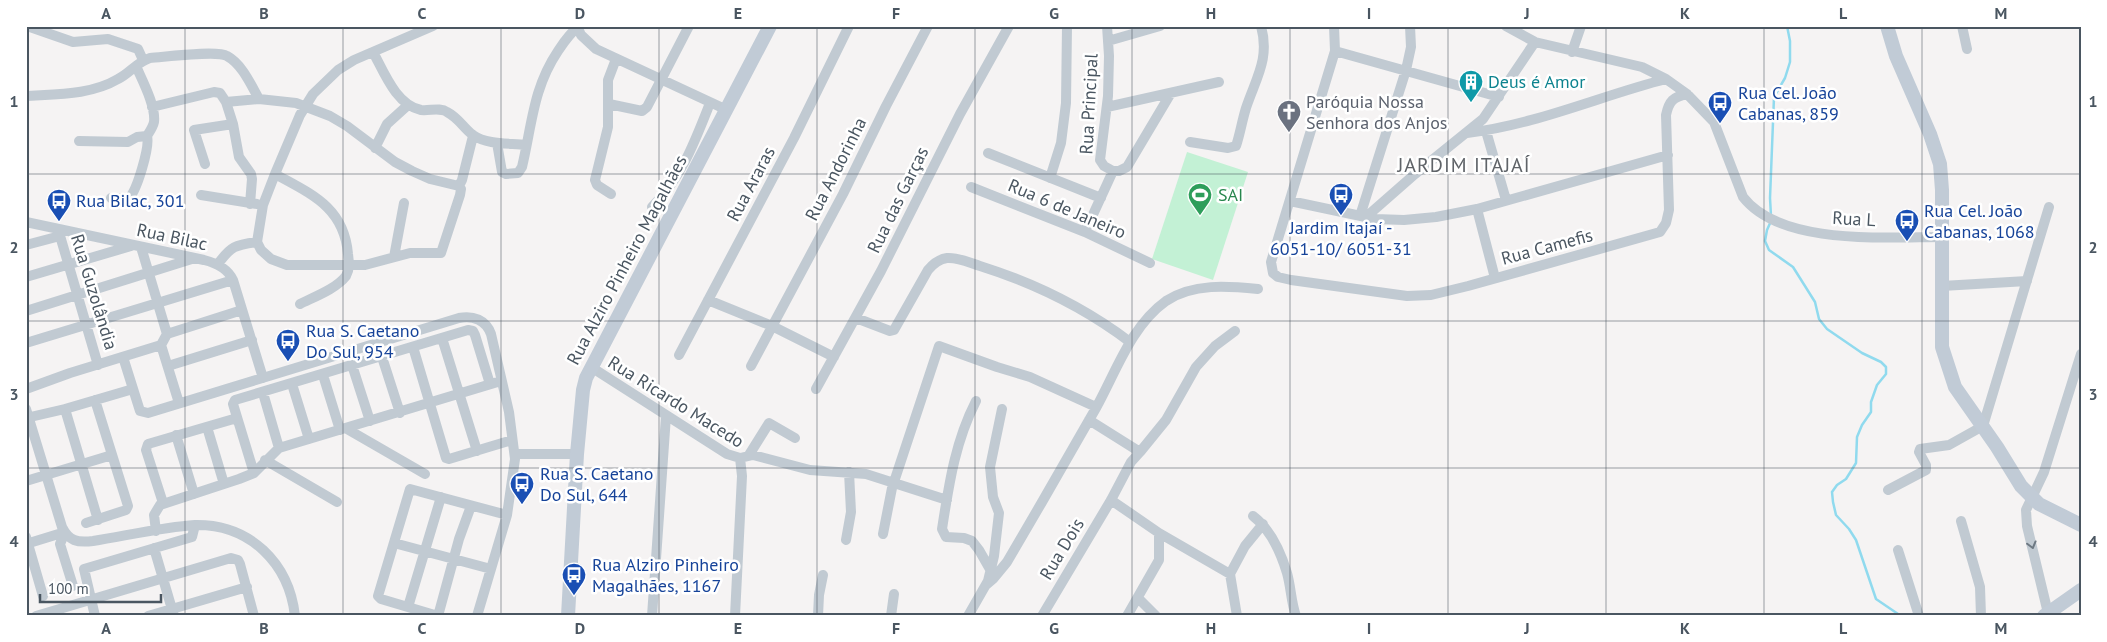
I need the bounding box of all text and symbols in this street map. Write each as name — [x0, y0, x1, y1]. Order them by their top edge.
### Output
text: A — [101, 3, 111, 23]
text: B — [259, 3, 269, 23]
text: C — [418, 3, 427, 23]
text: D — [575, 3, 585, 23]
text: E — [734, 3, 742, 23]
text: F — [892, 3, 900, 23]
text: G — [1049, 3, 1059, 23]
text: H — [1206, 3, 1216, 23]
text: I — [1367, 3, 1371, 23]
text: J — [1523, 3, 1530, 23]
text: K — [1680, 3, 1690, 23]
text: L — [1839, 3, 1848, 23]
text: M — [1995, 3, 2007, 23]
street label: Rua Principal — [1074, 52, 1103, 155]
building icon: Deus é Amor — [1458, 69, 1484, 103]
place label: Deus é Amor — [1488, 70, 1585, 93]
place label: Rua Cel. João Cabanas, 859 — [1738, 81, 1839, 125]
place label: Paróquia Nossa Senhora dos Anjos — [1306, 90, 1447, 134]
bus stop icon: Rua Cel. João Cabanas, 859 — [1707, 90, 1733, 124]
text: 1 — [9, 91, 19, 111]
text: 1 — [2088, 91, 2098, 111]
church icon: Paróquia Nossa Senhora dos Anjos — [1276, 99, 1302, 133]
street label: Rua Andorinha — [800, 113, 871, 224]
street label: Rua Araras — [721, 142, 780, 225]
street label: Rua das Garças — [862, 143, 933, 257]
street label: Rua Alziro Pinheiro Magalhães — [561, 151, 692, 369]
district label: JARDIM ITAJAÍ — [1396, 152, 1531, 178]
street label: Rua 6 de Janeiro — [1005, 173, 1130, 244]
sports icon: SAI — [1187, 182, 1213, 216]
bus stop icon: Jardim Itajaí - 6051-10/ 6051-31 — [1328, 182, 1354, 216]
place label: SAI — [1218, 183, 1243, 206]
bus stop icon: Rua Bilac, 301 — [46, 188, 72, 222]
place label: Rua Bilac, 301 — [76, 189, 185, 212]
place label: Rua Cel. João Cabanas, 1068 — [1924, 199, 2035, 243]
street label: Rua L — [1832, 206, 1876, 231]
bus stop icon: Rua Cel. João Cabanas, 1068 — [1894, 208, 1920, 242]
place label: Jardim Itajaí - 6051-10/ 6051-31 — [1270, 216, 1412, 260]
street label: Rua Bilac — [135, 218, 210, 255]
street label: Rua Camefis — [1499, 223, 1595, 270]
street label: Rua Guzolândia — [66, 231, 123, 352]
text: 2 — [9, 237, 19, 257]
text: 2 — [2088, 237, 2098, 257]
place label: Rua S. Caetano Do Sul, 954 — [306, 319, 419, 363]
bus stop icon: Rua S. Caetano Do Sul, 954 — [275, 328, 301, 362]
street label: Rua Ricardo Macedo — [604, 350, 749, 453]
text: 3 — [9, 384, 19, 404]
text: 3 — [2088, 384, 2098, 404]
place label: Rua S. Caetano Do Sul, 644 — [540, 462, 653, 506]
bus stop icon: Rua S. Caetano Do Sul, 644 — [509, 471, 535, 505]
street label: Rua Dois — [1034, 514, 1089, 584]
text: 4 — [9, 531, 19, 551]
text: 4 — [2088, 531, 2098, 551]
one-way arrow — [2026, 540, 2036, 548]
place label: Rua Alziro Pinheiro Magalhães, 1167 — [592, 553, 739, 597]
bus stop icon: Rua Alziro Pinheiro Magalhães, 1167 — [561, 562, 587, 596]
scale bar — [40, 572, 161, 604]
text: 100 m — [48, 579, 89, 598]
text: A — [101, 618, 111, 638]
text: B — [259, 618, 269, 638]
text: C — [418, 618, 427, 638]
text: D — [575, 618, 585, 638]
text: E — [734, 618, 742, 638]
text: F — [892, 618, 900, 638]
text: G — [1049, 618, 1059, 638]
text: H — [1206, 618, 1216, 638]
text: I — [1367, 618, 1371, 638]
text: J — [1523, 618, 1530, 638]
text: K — [1680, 618, 1690, 638]
text: L — [1839, 618, 1848, 638]
text: M — [1995, 618, 2007, 638]

